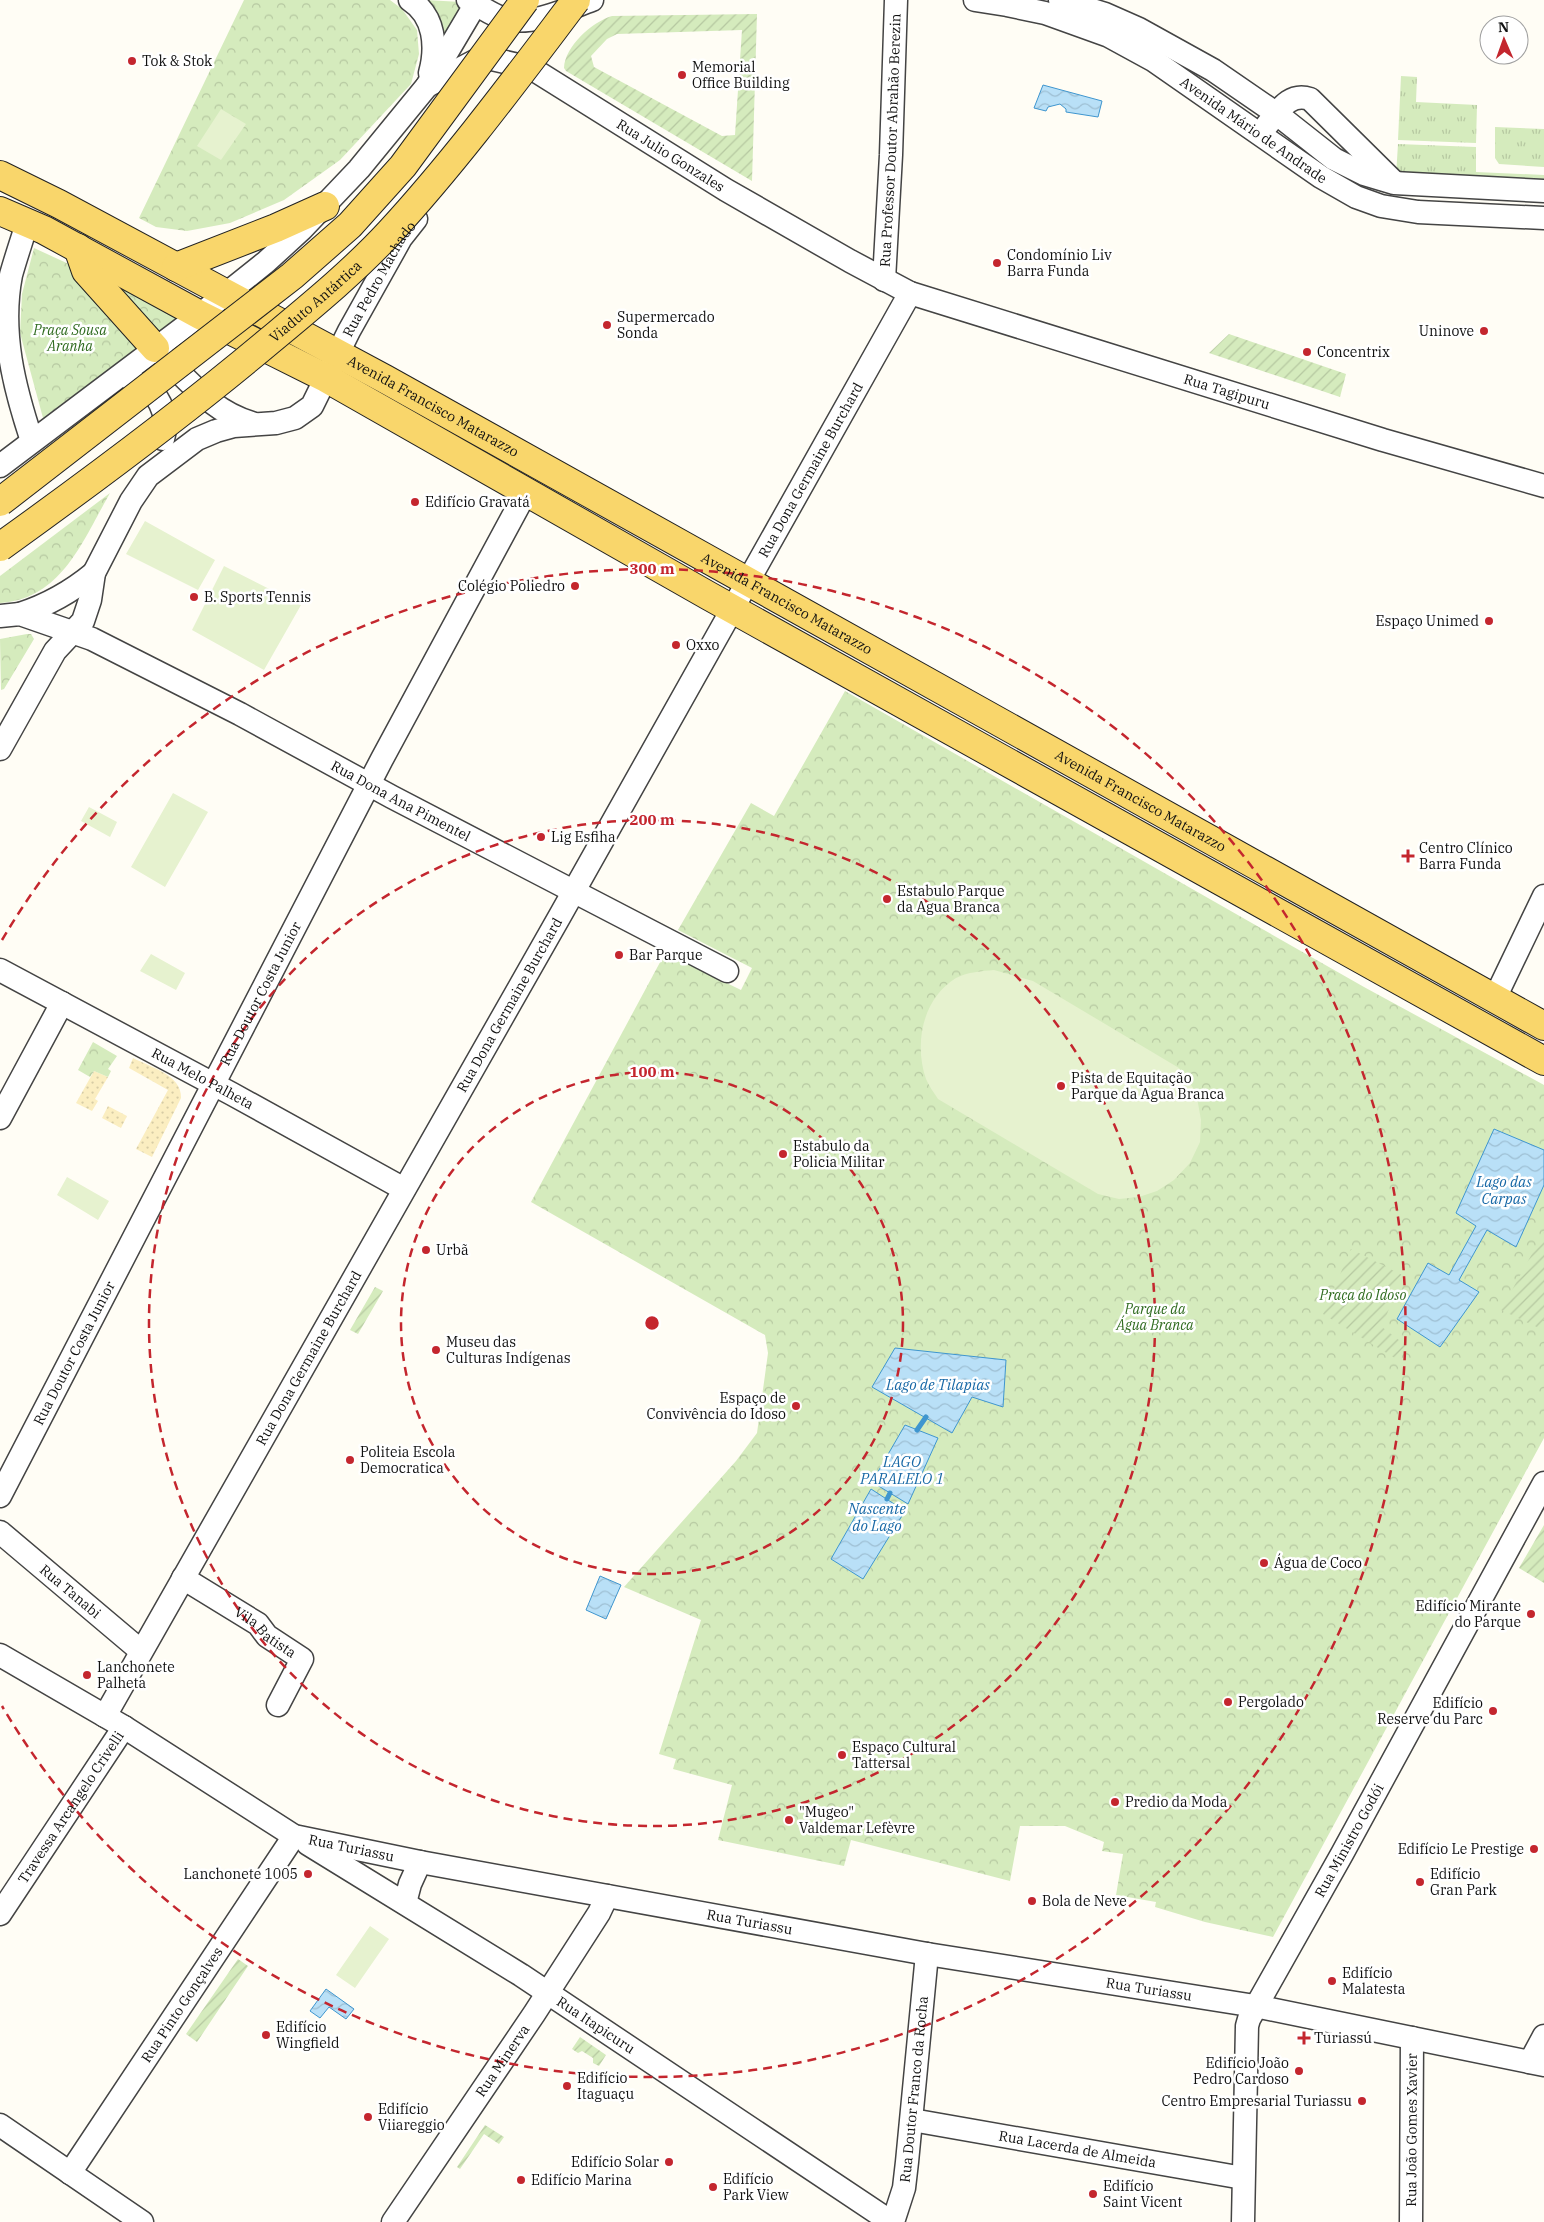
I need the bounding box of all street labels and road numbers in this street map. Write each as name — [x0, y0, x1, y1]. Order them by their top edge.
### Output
street label: Rua Professor Doutor Abrahão Berezin — [876, 13, 905, 268]
street label: Avenida Mário de Andrade — [1177, 73, 1330, 187]
street label: Rua Julio Gonzales — [613, 115, 728, 196]
street label: Rua Pedro Machado — [339, 217, 420, 340]
street label: Viaduto Antártica — [266, 256, 366, 346]
street label: Avenida Francisco Matarazzo — [344, 352, 522, 461]
street label: Rua Tagipuru — [1181, 370, 1273, 413]
street label: Rua Dona Germaine Burchard — [754, 379, 867, 561]
street label: Avenida Francisco Matarazzo — [698, 548, 876, 658]
street label: Avenida Francisco Matarazzo — [1052, 746, 1229, 856]
street label: Rua Dona Ana Pimentel — [328, 756, 474, 845]
street label: Rua Dona Germaine Burchard — [453, 914, 566, 1095]
street label: Rua Doutor Costa Junior — [216, 918, 306, 1068]
street label: Rua Melo Palheta — [149, 1044, 257, 1113]
street label: Rua Dona Germaine Burchard — [252, 1267, 366, 1448]
street label: Rua Doutor Costa Junior — [29, 1277, 119, 1428]
street label: Rua Tanabi — [36, 1560, 105, 1622]
street label: Vila Batista — [231, 1603, 300, 1662]
street label: Travessa Arcangelo Crivelli — [14, 1728, 128, 1887]
street label: Rua Ministro Godói — [1310, 1781, 1388, 1900]
street label: Rua Turiassu — [307, 1830, 396, 1866]
street label: Rua Turiassu — [705, 1905, 794, 1938]
street label: Rua Pinto Gonçalves — [137, 1943, 227, 2066]
street label: Rua Turiassu — [1105, 1973, 1194, 2005]
street label: Rua Itapicuru — [553, 1992, 639, 2058]
street label: Rua Doutor Franco da Rocha — [896, 1995, 932, 2184]
street label: Rua Minerva — [472, 2021, 534, 2100]
street label: Rua João Gomes Xavier — [1402, 2052, 1421, 2207]
street label: Rua Lacerda de Almeida — [997, 2126, 1158, 2172]

